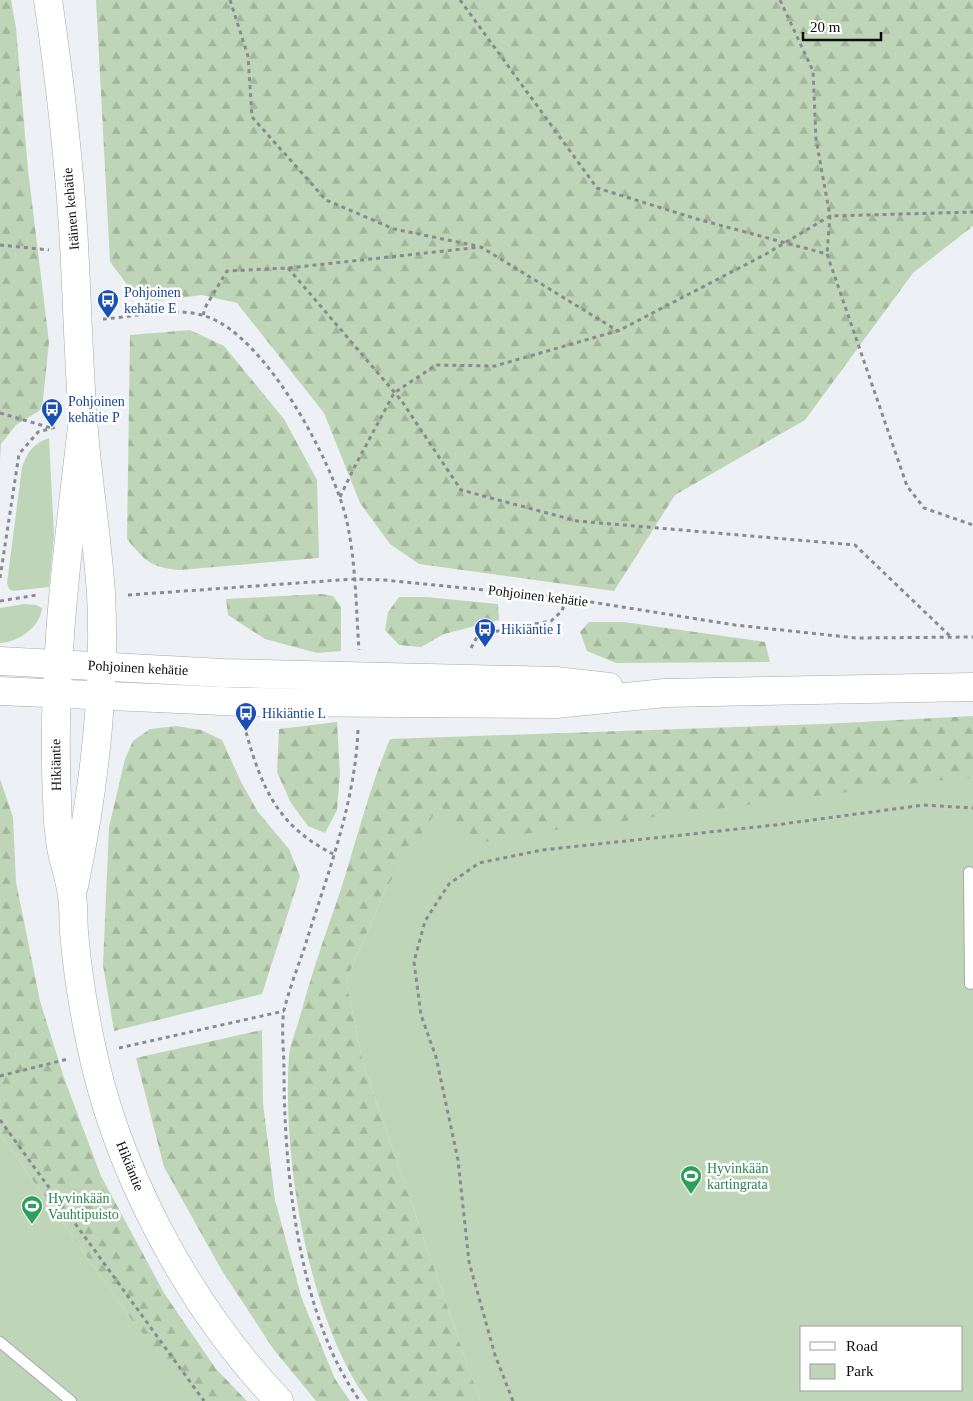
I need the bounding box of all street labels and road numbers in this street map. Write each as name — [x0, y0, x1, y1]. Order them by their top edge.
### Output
street label: Itäinen kehätie — [60, 167, 82, 251]
street label: Pohjoinen kehätie — [487, 582, 589, 610]
street label: Pohjoinen kehätie — [87, 658, 189, 678]
street label: Hikiäntie — [48, 739, 64, 791]
street label: Hikiäntie — [113, 1139, 147, 1193]

